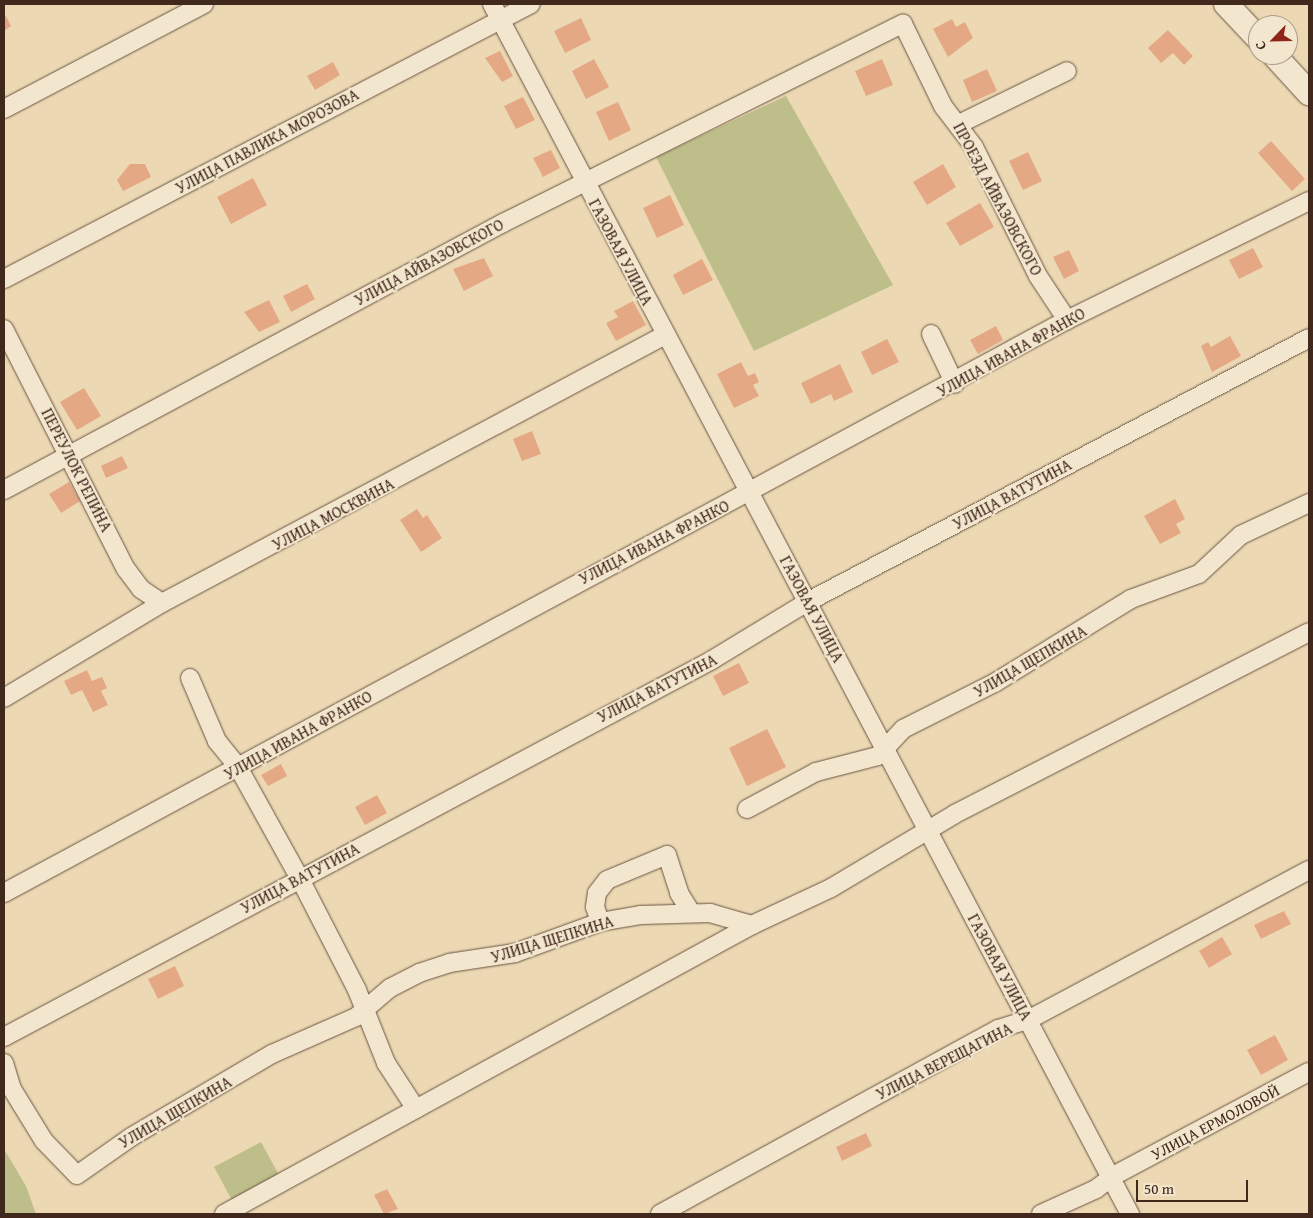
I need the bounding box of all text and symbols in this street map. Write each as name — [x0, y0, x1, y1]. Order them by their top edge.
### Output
north arrow — [1248, 15, 1298, 65]
text: С — [1249, 38, 1271, 53]
street label: УЛИЦА ПАВЛИКА МОРОЗОВА — [172, 84, 362, 198]
street label: ПРОЕЗД АЙВАЗОВСКОГО — [949, 119, 1047, 279]
street label: ГАЗОВАЯ УЛИЦА — [585, 195, 657, 309]
street label: УЛИЦА АЙВАЗОВСКОГО — [351, 214, 507, 310]
street label: УЛИЦА ИВАНА ФРАНКО — [934, 303, 1088, 401]
street label: ПЕРЕУЛОК РЕПИНА — [38, 405, 116, 535]
street label: УЛИЦА ВАТУТИНА — [949, 455, 1075, 533]
street label: УЛИЦА МОСКВИНА — [269, 474, 397, 554]
street label: УЛИЦА ИВАНА ФРАНКО — [575, 496, 733, 588]
street label: ГАЗОВАЯ УЛИЦА — [776, 552, 848, 666]
street label: УЛИЦА ЩЕПКИНА — [970, 621, 1090, 701]
street label: УЛИЦА ВАТУТИНА — [594, 650, 720, 726]
street label: УЛИЦА ИВАНА ФРАНКО — [221, 686, 375, 784]
street label: УЛИЦА ВАТУТИНА — [237, 839, 363, 917]
street label: ГАЗОВАЯ УЛИЦА — [964, 910, 1036, 1024]
street label: УЛИЦА ЩЕПКИНА — [488, 911, 616, 967]
street label: УЛИЦА ВЕРЕЩАГИНА — [873, 1018, 1015, 1104]
street label: УЛИЦА ЩЕПКИНА — [115, 1072, 235, 1152]
street label: УЛИЦА ЕРМОЛОВОЙ — [1148, 1080, 1282, 1164]
scale bar — [1138, 1170, 1250, 1202]
text: 50 m — [1144, 1178, 1174, 1199]

